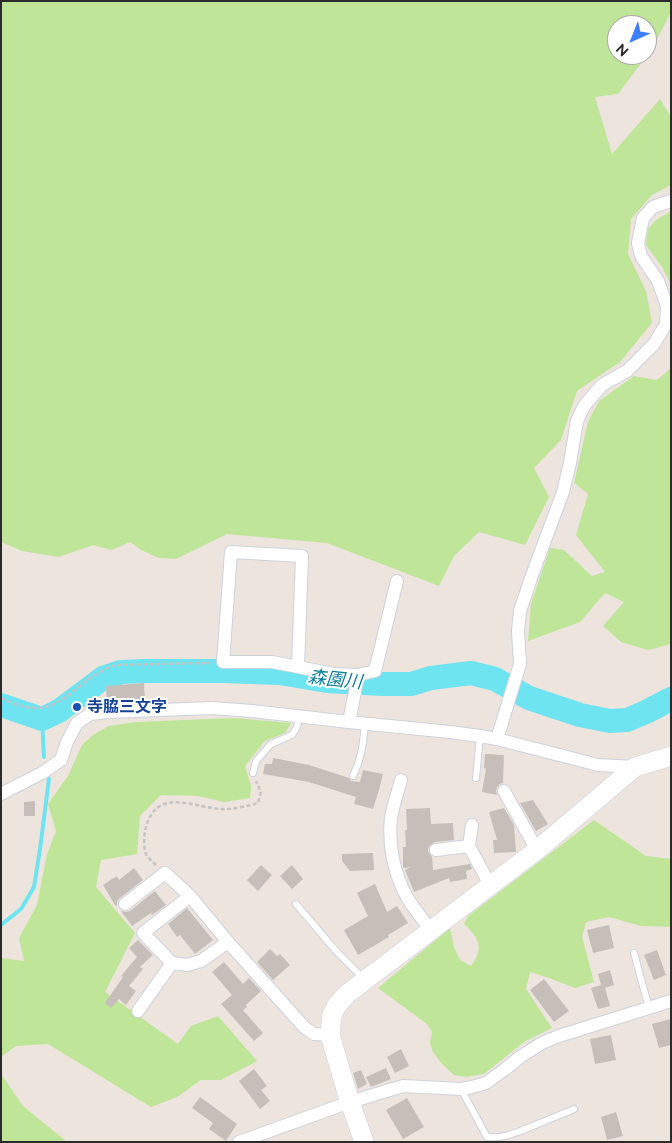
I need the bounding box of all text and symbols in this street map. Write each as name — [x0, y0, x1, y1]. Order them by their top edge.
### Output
north arrow — [607, 15, 657, 65]
text: N — [613, 41, 632, 60]
water label: 森園川 — [307, 666, 363, 694]
place label: 寺脇三文字 — [87, 697, 167, 717]
marker: 寺脇三文字 — [71, 701, 83, 713]

